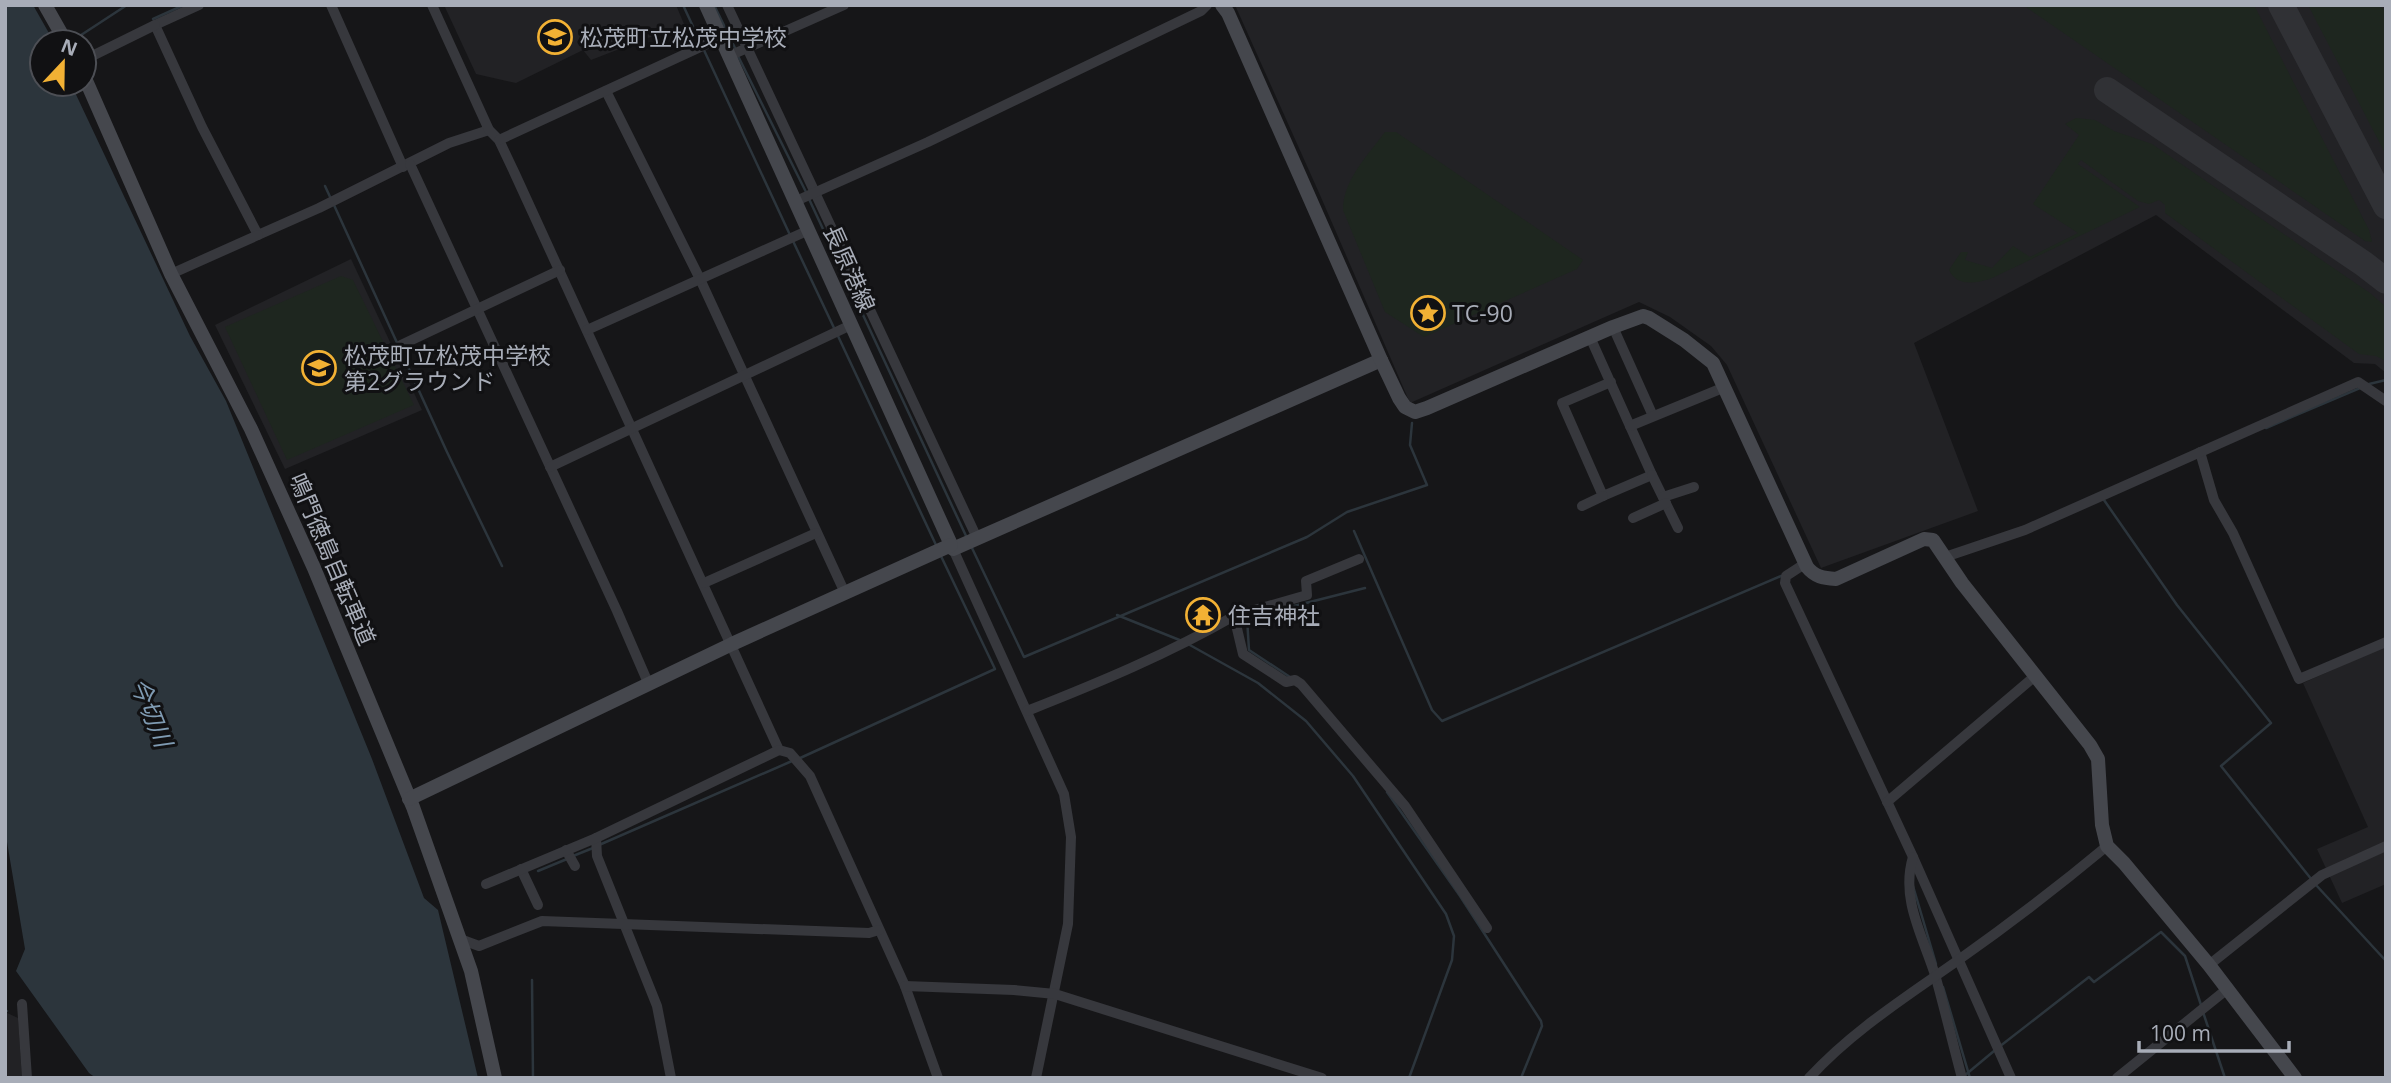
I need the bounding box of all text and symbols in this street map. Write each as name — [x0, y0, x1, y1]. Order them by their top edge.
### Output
school or university icon: 松茂町立松茂中学校 — [536, 18, 574, 56]
place label: 松茂町立松茂中学校 — [580, 21, 787, 53]
north arrow — [28, 28, 98, 98]
text: N — [57, 32, 81, 62]
street label: 長原港線 — [817, 219, 883, 317]
place icon: TC-90 — [1409, 294, 1447, 332]
place label: TC-90 — [1452, 297, 1513, 329]
place label: 松茂町立松茂中学校 第2グラウンド — [344, 339, 551, 397]
school or university icon: 松茂町立松茂中学校 第2グラウンド — [300, 349, 338, 387]
street label: 鳴門徳島自転車道 — [282, 468, 384, 650]
temple icon: 住吉神社 — [1184, 596, 1222, 634]
place label: 住吉神社 — [1228, 599, 1320, 631]
water label: 今切川 — [123, 672, 182, 754]
scale bar — [2139, 1010, 2290, 1054]
text: 100 m — [2150, 1019, 2211, 1047]

